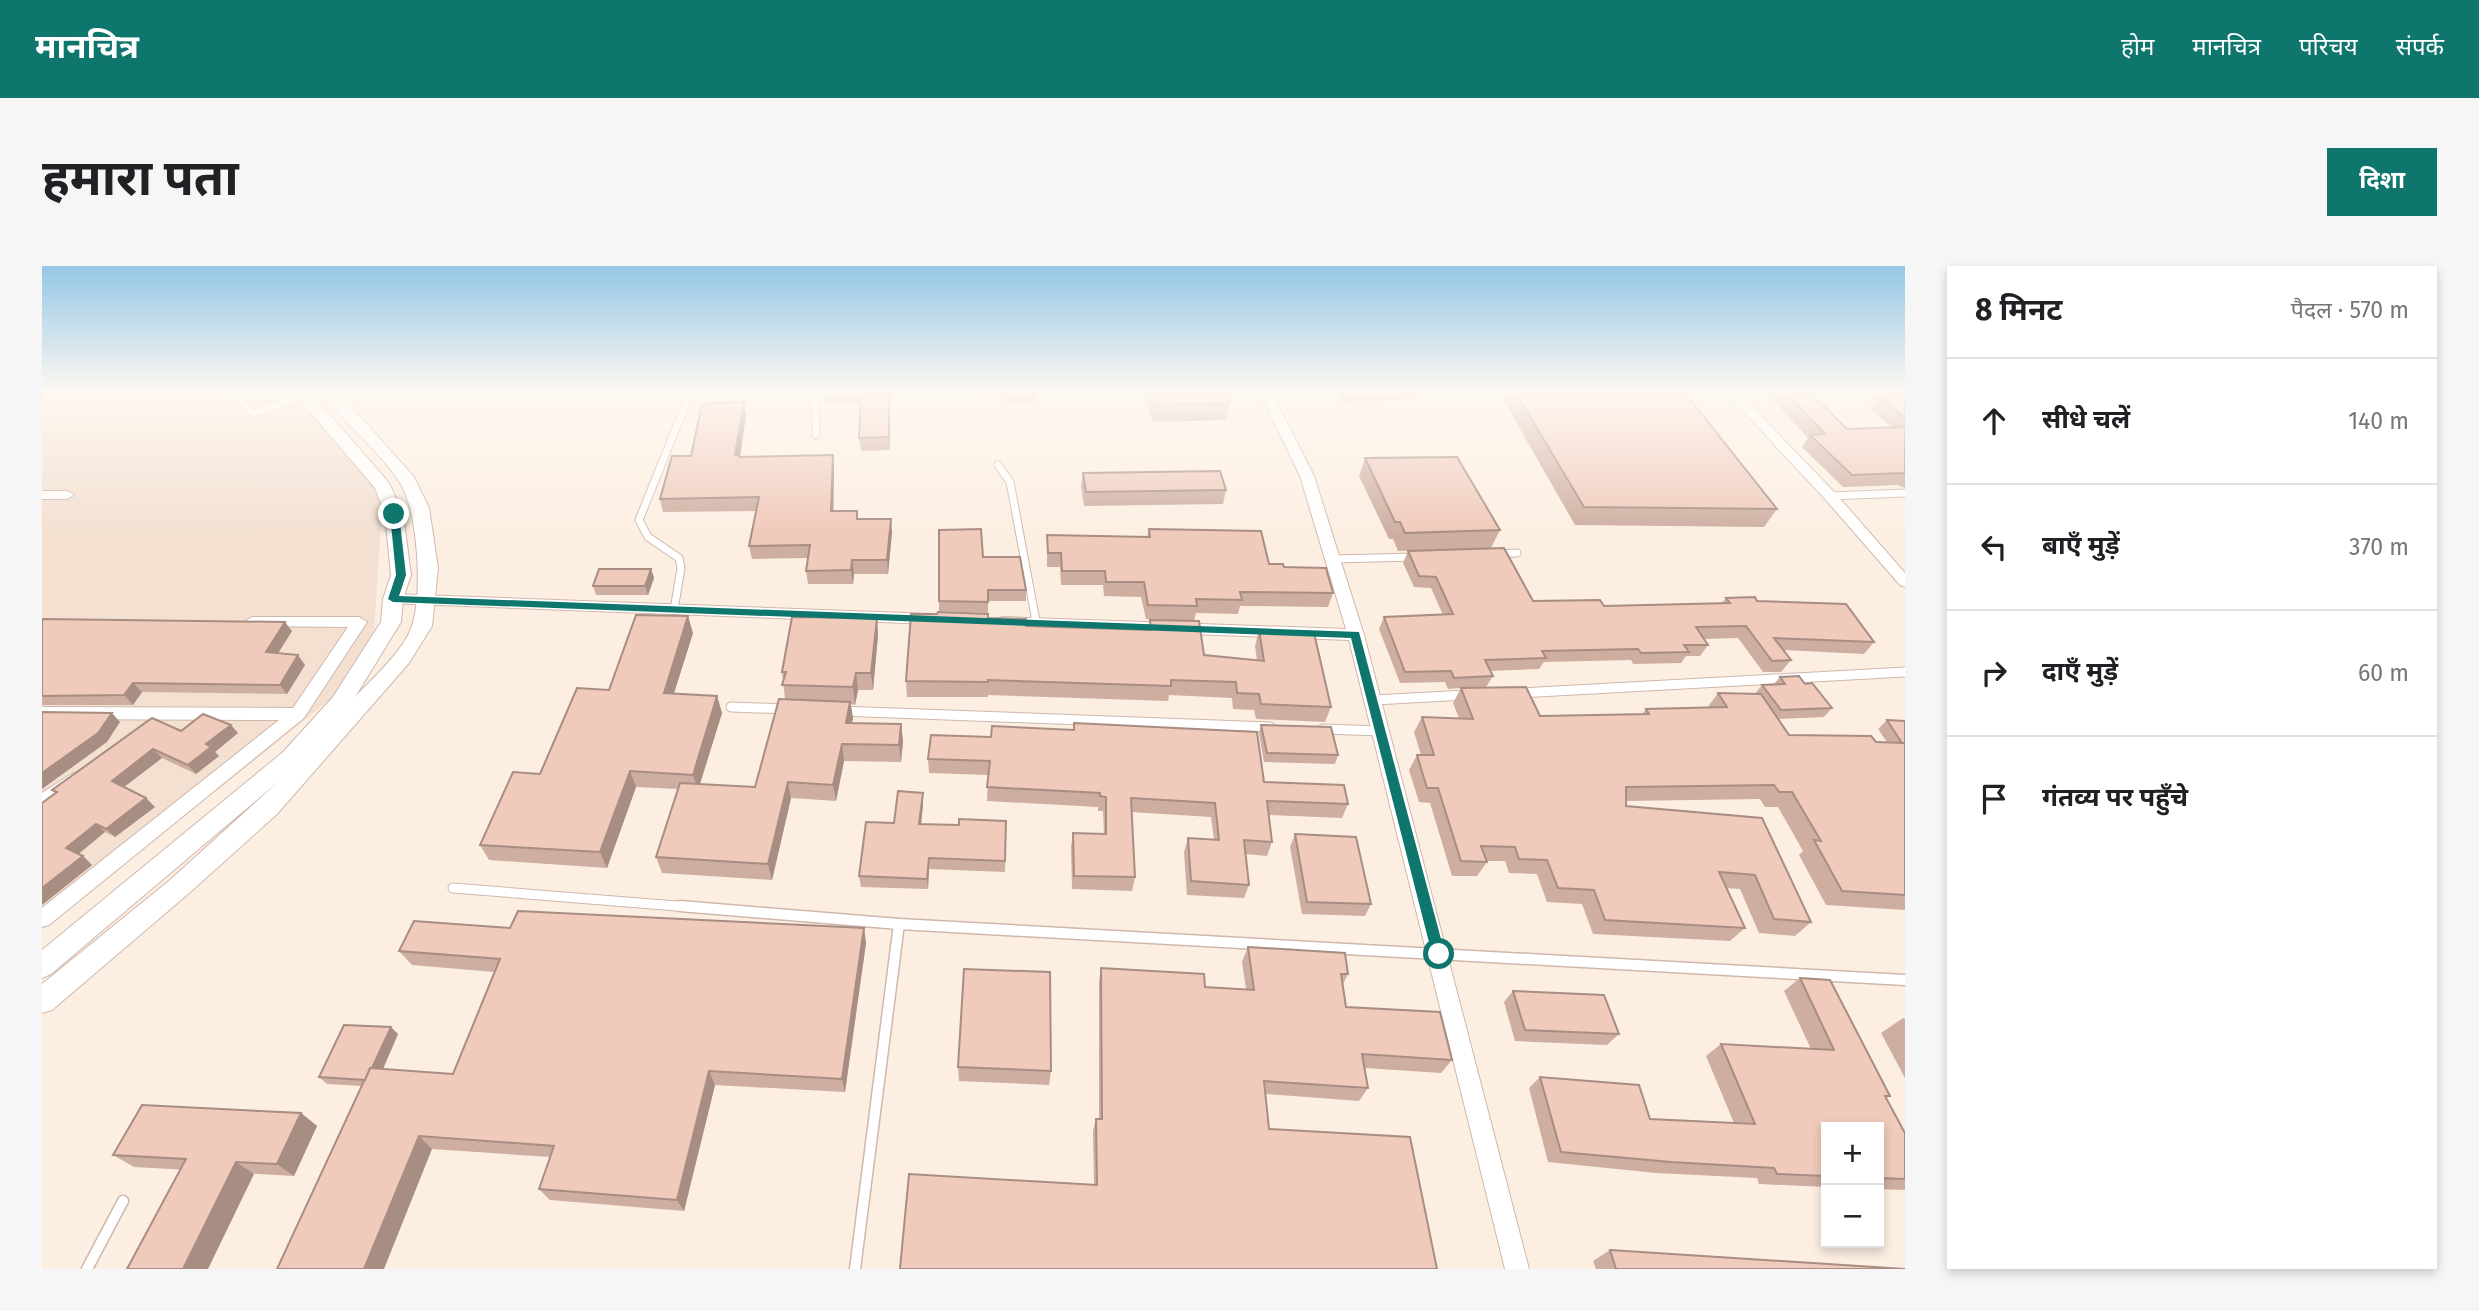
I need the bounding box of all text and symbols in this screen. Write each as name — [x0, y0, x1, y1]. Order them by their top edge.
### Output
text: मानचित्र — [35, 27, 139, 67]
text: होम — [2121, 33, 2154, 61]
text: मानचित्र — [2192, 33, 2261, 61]
text: परिचय — [2299, 33, 2358, 61]
text: संपर्क — [2396, 33, 2444, 61]
button: दिशा — [2327, 148, 2437, 216]
text: हमारा पता — [42, 149, 239, 208]
text: 8 मिनट — [1975, 292, 2063, 328]
text: पैदल · 570 m — [2291, 296, 2409, 324]
icon: ahead — [1975, 402, 2013, 440]
text: सीधे चलें — [2042, 404, 2130, 435]
text: 140 m — [2348, 407, 2409, 435]
route end — [378, 498, 409, 529]
icon: left — [1975, 528, 2013, 566]
text: बाएँ मुड़ें — [2042, 530, 2119, 561]
text: 370 m — [2349, 533, 2409, 561]
icon: right — [1975, 654, 2013, 692]
text: दाएँ मुड़ें — [2042, 656, 2118, 687]
text: 60 m — [2358, 659, 2409, 687]
icon: arrive — [1975, 780, 2013, 818]
text: गंतव्य पर पहुँचे — [2042, 782, 2188, 813]
route start — [1423, 938, 1454, 969]
map controls — [1821, 1122, 1884, 1248]
button: + — [1821, 1122, 1884, 1185]
button: − — [1821, 1185, 1884, 1248]

